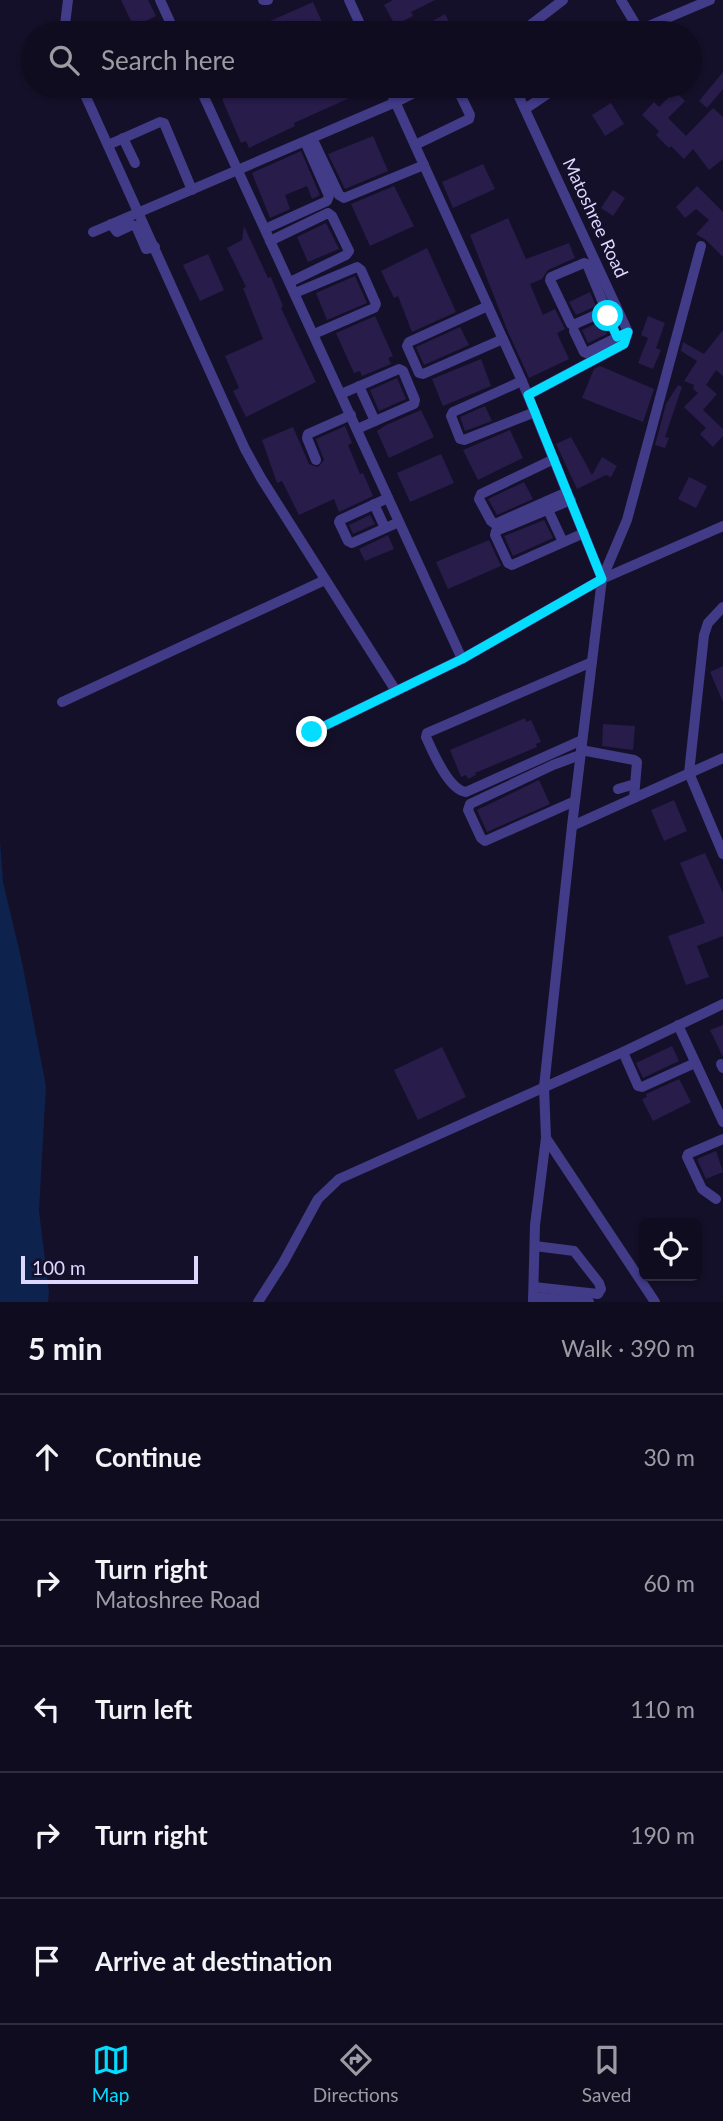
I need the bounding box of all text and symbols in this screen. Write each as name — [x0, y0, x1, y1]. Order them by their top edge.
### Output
search box — [21, 21, 702, 98]
icon: search — [45, 41, 83, 79]
text: Search here — [101, 44, 235, 76]
street label: Matoshree Road — [559, 154, 633, 281]
route start — [592, 300, 623, 331]
route end — [296, 716, 327, 747]
map controls — [639, 1218, 702, 1281]
button: locate — [639, 1218, 702, 1281]
scale bar — [21, 1253, 198, 1285]
text: 100 m — [32, 1256, 86, 1279]
text: 5 min — [28, 1330, 102, 1366]
text: Walk · 390 m — [561, 1334, 695, 1362]
icon: ahead — [28, 1438, 66, 1476]
text: Continue — [95, 1441, 201, 1473]
text: 30 m — [644, 1443, 695, 1471]
text: Turn right — [95, 1553, 208, 1585]
icon: right — [28, 1564, 66, 1602]
text: 60 m — [644, 1569, 695, 1597]
text: Matoshree Road — [95, 1585, 260, 1613]
icon: left — [28, 1690, 66, 1728]
text: Turn left — [95, 1693, 192, 1725]
text: 110 m — [630, 1695, 695, 1723]
icon: right — [28, 1816, 66, 1854]
text: Turn right — [95, 1819, 208, 1851]
text: 190 m — [630, 1821, 695, 1849]
icon: arrive — [28, 1942, 66, 1980]
text: Arrive at destination — [95, 1945, 332, 1977]
tab: Map — [92, 2041, 130, 2106]
tab: Directions — [313, 2041, 399, 2106]
tab: Saved — [582, 2041, 631, 2106]

